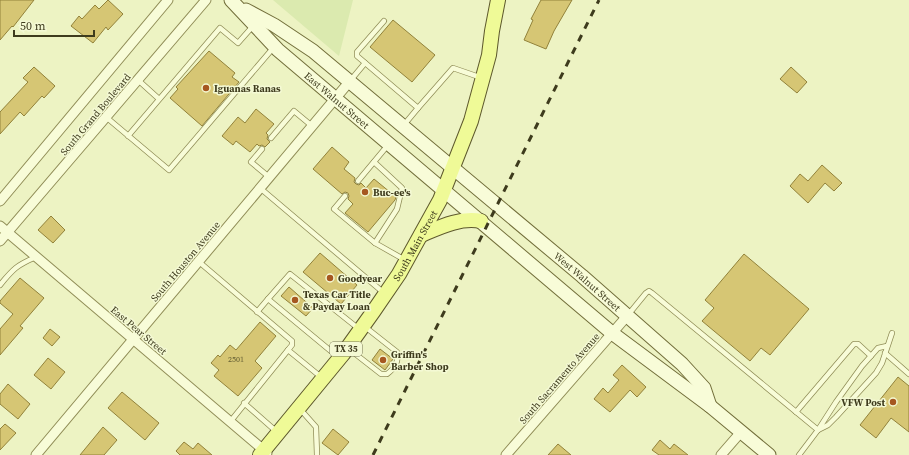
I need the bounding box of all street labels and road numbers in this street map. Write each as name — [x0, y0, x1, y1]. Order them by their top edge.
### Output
street label: East Walnut Street — [302, 69, 372, 132]
street label: South Grand Boulevard — [57, 70, 134, 158]
street label: South Main Street — [390, 207, 440, 284]
street label: South Houston Avenue — [148, 218, 223, 304]
street label: West Walnut Street — [551, 249, 624, 315]
street label: East Pear Street — [108, 303, 170, 358]
street label: South Sacramento Avenue — [516, 330, 602, 426]
road number: TX 35 — [330, 342, 362, 356]

